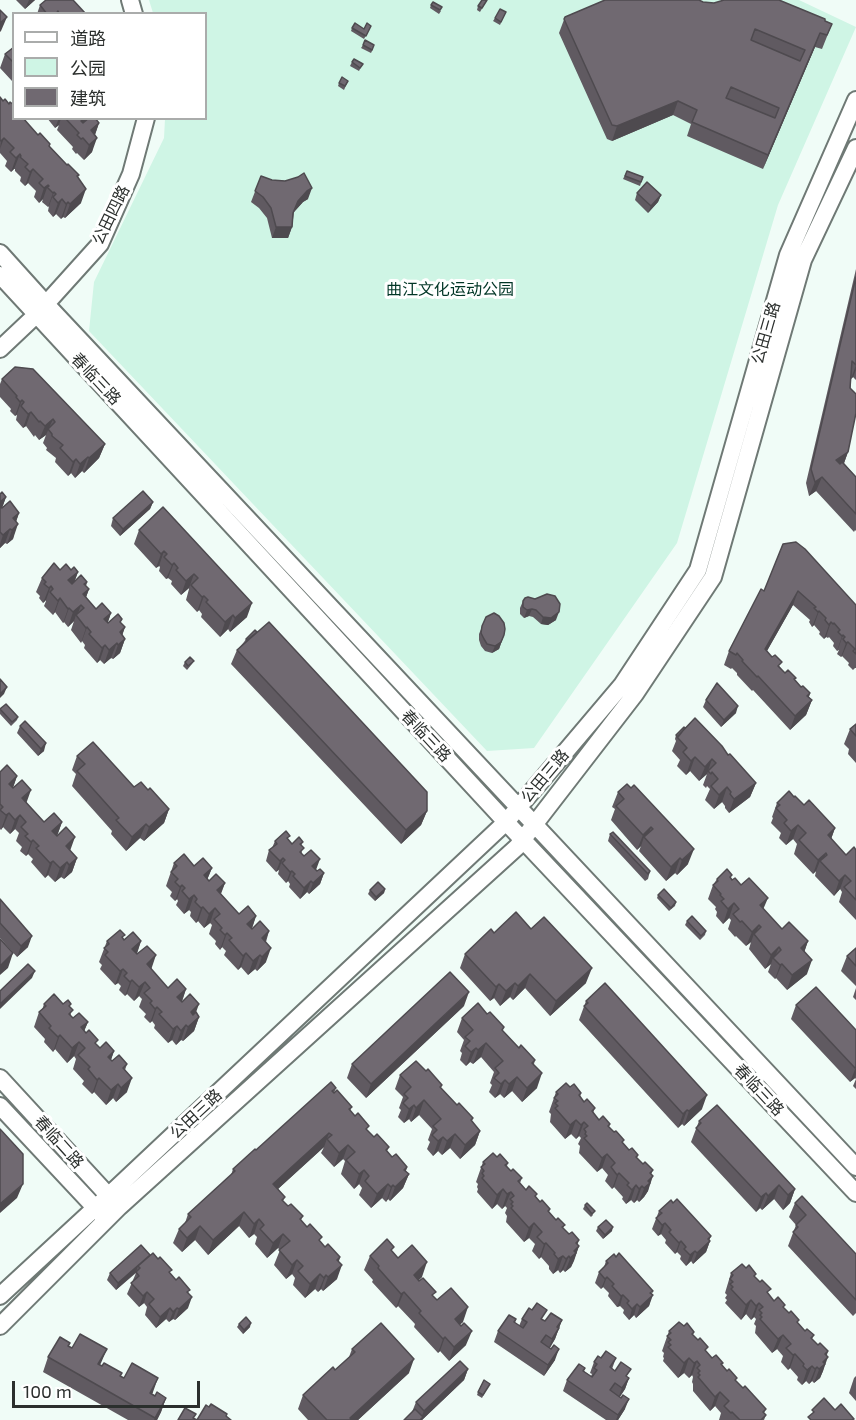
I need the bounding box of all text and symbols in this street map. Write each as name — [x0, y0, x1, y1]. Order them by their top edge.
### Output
legend — [12, 12, 207, 120]
text: 道路 — [70, 27, 106, 49]
text: 公园 — [70, 57, 106, 79]
text: 建筑 — [70, 87, 106, 109]
street label: 公田四路 — [88, 182, 134, 248]
park label: 曲江文化运动公园 — [386, 280, 514, 300]
street label: 公田三路 — [748, 300, 784, 366]
street label: 春临三路 — [67, 349, 125, 409]
street label: 春临三路 — [397, 706, 455, 766]
street label: 公田三路 — [517, 745, 573, 807]
street label: 春临三路 — [730, 1060, 788, 1120]
street label: 公田三路 — [166, 1085, 226, 1143]
street label: 春临二路 — [30, 1112, 88, 1172]
scale bar — [15, 1369, 202, 1407]
text: 100 m — [23, 1380, 72, 1402]

